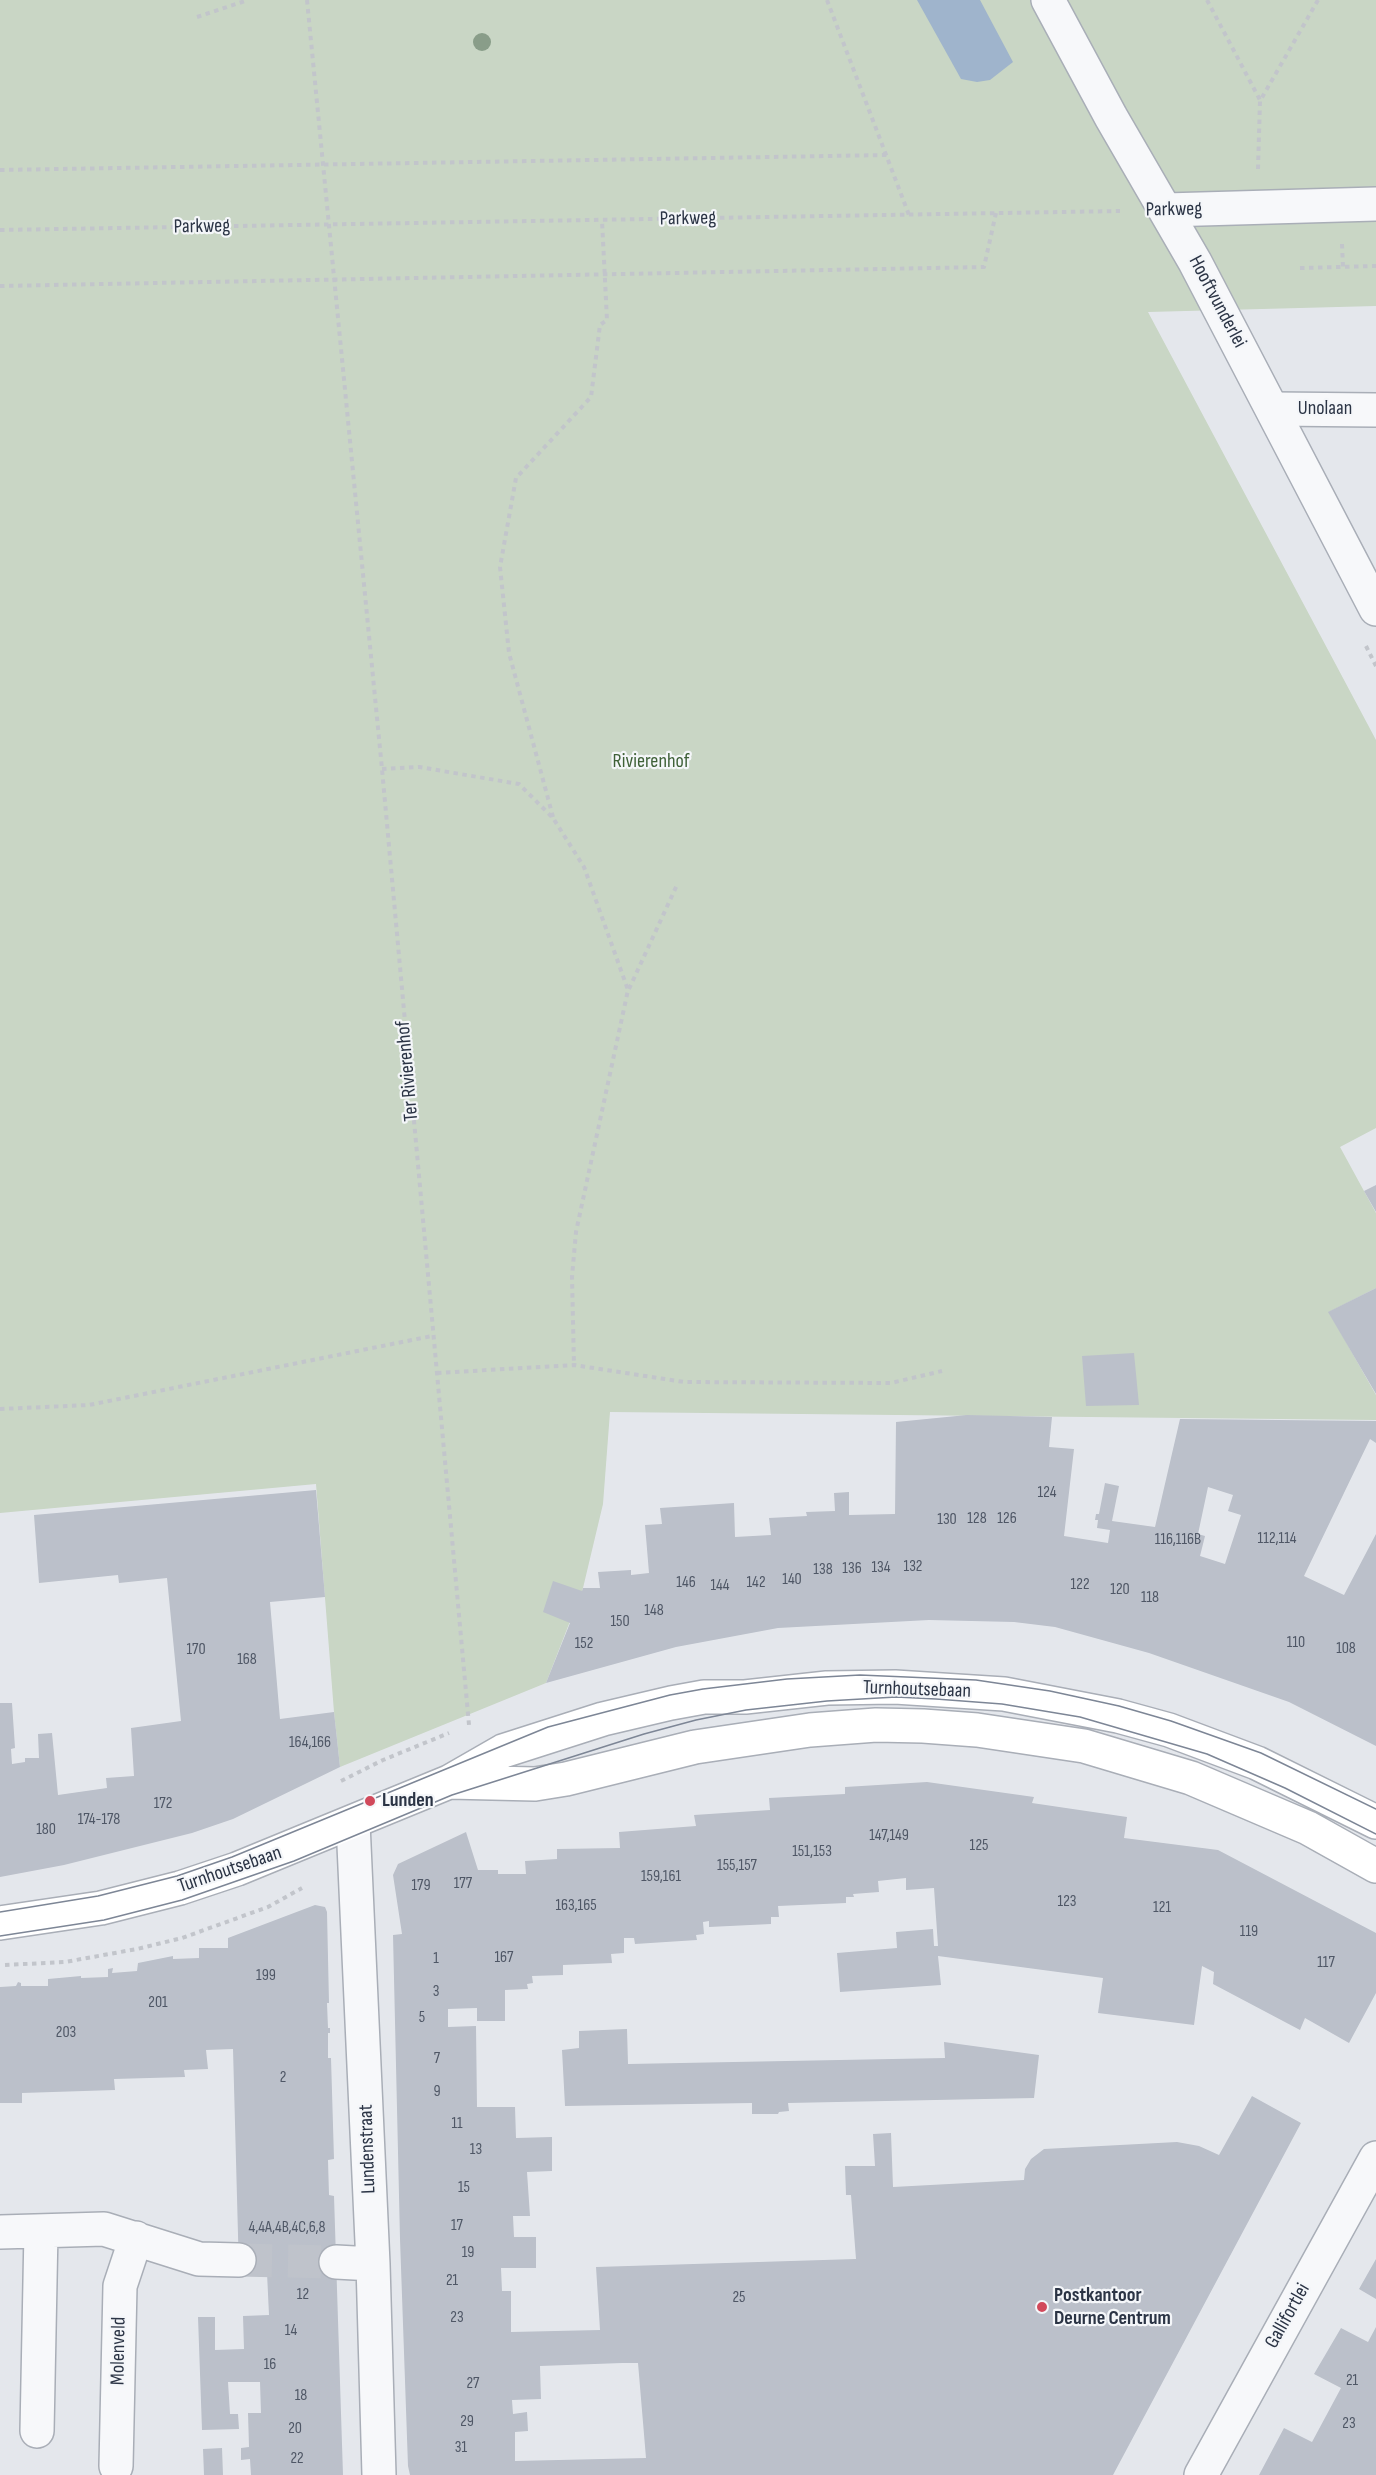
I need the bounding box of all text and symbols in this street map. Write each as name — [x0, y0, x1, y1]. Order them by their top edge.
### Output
street label: Parkweg — [1146, 198, 1202, 222]
street label: Parkweg — [660, 207, 716, 231]
street label: Parkweg — [174, 215, 230, 239]
street label: Hooftvunderlei — [1183, 252, 1251, 352]
street label: Unolaan — [1298, 397, 1352, 421]
park label: Rivierenhof — [612, 750, 690, 774]
street label: Ter Rivierenhof — [392, 1020, 424, 1122]
house number: 124 — [1038, 1483, 1056, 1503]
house number: 128 — [967, 1509, 987, 1529]
house number: 126 — [997, 1509, 1017, 1529]
house number: 130 — [937, 1510, 957, 1530]
house number: 112,114 — [1258, 1529, 1296, 1549]
house number: 116,116B — [1155, 1530, 1201, 1550]
house number: 132 — [904, 1557, 922, 1577]
house number: 134 — [871, 1558, 891, 1578]
house number: 136 — [842, 1559, 862, 1579]
house number: 138 — [813, 1560, 833, 1580]
house number: 140 — [782, 1570, 802, 1590]
house number: 146 — [676, 1573, 696, 1593]
house number: 142 — [747, 1573, 765, 1593]
house number: 122 — [1071, 1575, 1089, 1595]
house number: 144 — [710, 1576, 730, 1596]
house number: 120 — [1110, 1580, 1130, 1600]
house number: 118 — [1141, 1588, 1159, 1608]
house number: 148 — [644, 1601, 664, 1621]
house number: 150 — [610, 1612, 630, 1632]
house number: 110 — [1287, 1633, 1305, 1653]
house number: 152 — [575, 1634, 593, 1654]
house number: 108 — [1336, 1639, 1356, 1659]
house number: 170 — [186, 1640, 206, 1660]
house number: 168 — [237, 1650, 257, 1670]
street label: Turnhoutsebaan — [863, 1676, 971, 1704]
house number: 164,166 — [289, 1733, 331, 1753]
place label: Lunden — [382, 1789, 434, 1813]
house number: 172 — [154, 1794, 172, 1814]
marker: Lunden — [363, 1794, 377, 1808]
house number: 174-178 — [78, 1810, 120, 1830]
house number: 180 — [36, 1820, 56, 1840]
house number: 147,149 — [869, 1826, 909, 1846]
house number: 125 — [970, 1836, 988, 1856]
street label: Turnhoutsebaan — [175, 1841, 285, 1899]
house number: 151,153 — [792, 1842, 832, 1862]
house number: 155,157 — [717, 1856, 757, 1876]
house number: 159,161 — [641, 1867, 681, 1887]
house number: 177 — [454, 1874, 472, 1894]
house number: 179 — [411, 1876, 431, 1896]
house number: 123 — [1057, 1892, 1077, 1912]
house number: 163,165 — [555, 1896, 597, 1916]
house number: 121 — [1153, 1898, 1171, 1918]
house number: 119 — [1240, 1922, 1258, 1942]
house number: 167 — [494, 1948, 514, 1968]
house number: 1 — [433, 1949, 439, 1969]
house number: 117 — [1317, 1953, 1335, 1973]
house number: 199 — [256, 1966, 276, 1986]
house number: 3 — [433, 1982, 439, 2002]
house number: 201 — [148, 1993, 168, 2013]
house number: 5 — [419, 2008, 425, 2028]
house number: 203 — [56, 2023, 76, 2043]
house number: 7 — [434, 2049, 440, 2069]
house number: 2 — [280, 2068, 286, 2088]
house number: 9 — [433, 2082, 441, 2102]
street label: Lundenstraat — [354, 2104, 382, 2194]
house number: 11 — [451, 2114, 463, 2134]
house number: 13 — [470, 2140, 482, 2160]
house number: 15 — [458, 2178, 470, 2198]
house number: 17 — [451, 2216, 463, 2236]
house number: 4,4A,4B,4C,6,8 — [249, 2218, 325, 2238]
house number: 19 — [462, 2243, 474, 2263]
house number: 21 — [446, 2271, 458, 2291]
street label: Gallifortlei — [1260, 2279, 1316, 2353]
place label: Postkantoor Deurne Centrum — [1054, 2284, 1171, 2331]
house number: 12 — [297, 2285, 309, 2305]
house number: 25 — [732, 2288, 746, 2308]
marker: Postkantoor Deurne Centrum — [1035, 2300, 1049, 2314]
house number: 23 — [450, 2308, 464, 2328]
street label: Molenveld — [106, 2317, 132, 2385]
house number: 14 — [285, 2321, 297, 2341]
house number: 16 — [264, 2355, 276, 2375]
house number: 21 — [1346, 2371, 1358, 2391]
house number: 27 — [466, 2374, 480, 2394]
house number: 18 — [295, 2386, 307, 2406]
house number: 29 — [460, 2412, 474, 2432]
house number: 23 — [1342, 2414, 1356, 2434]
house number: 20 — [288, 2419, 302, 2439]
house number: 31 — [455, 2438, 467, 2458]
house number: 22 — [290, 2449, 304, 2469]

